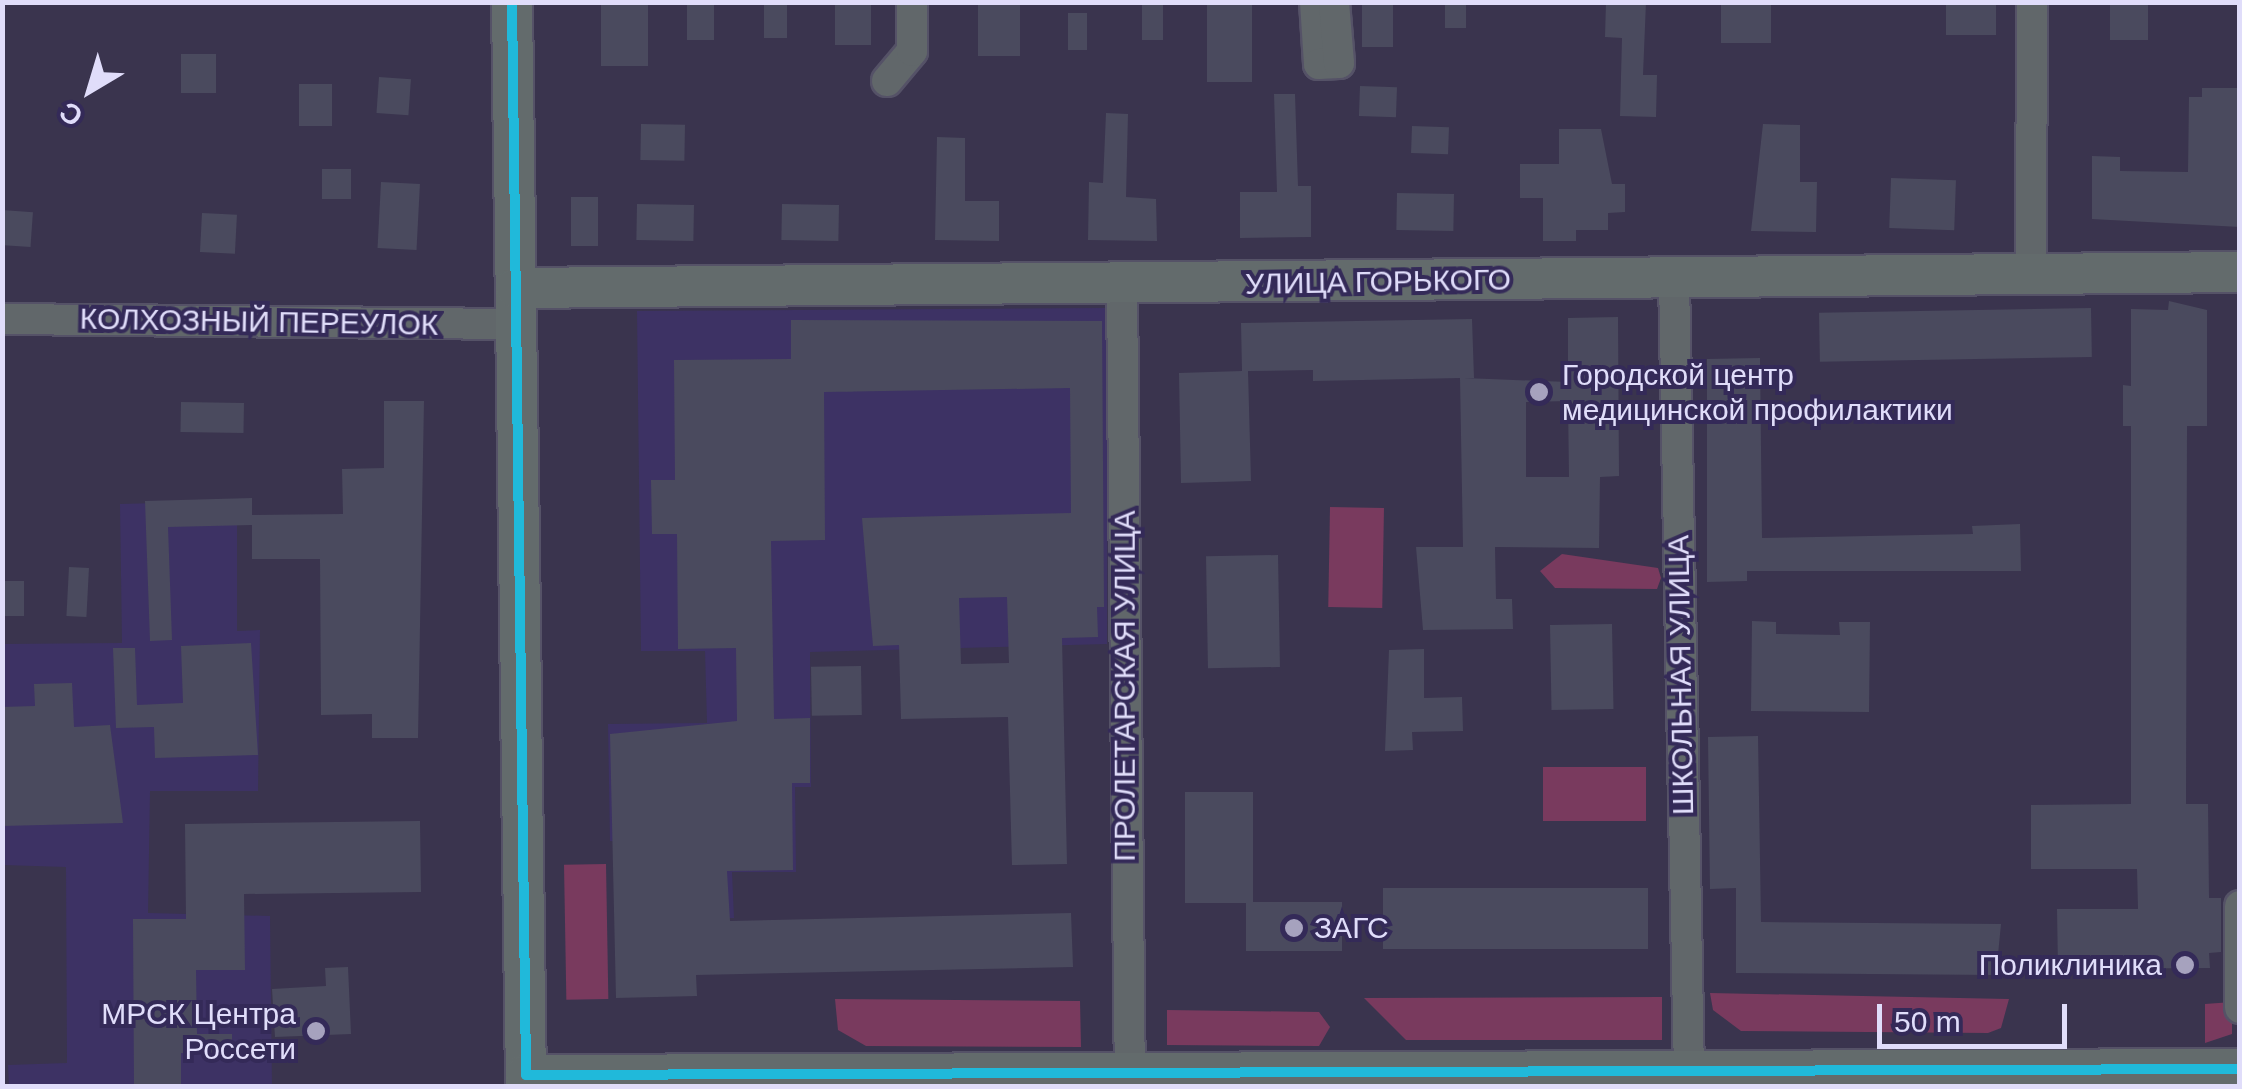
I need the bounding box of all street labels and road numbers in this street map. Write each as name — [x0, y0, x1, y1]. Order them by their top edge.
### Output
street label: УЛИЦА ГОРЬКОГО — [1245, 262, 1511, 302]
street label: КОЛХОЗНЫЙ ПЕРЕУЛОК — [79, 301, 439, 343]
street label: ПРОЛЕТАРСКАЯ УЛИЦА — [1107, 510, 1143, 862]
street label: ШКОЛЬНАЯ УЛИЦА — [1661, 535, 1701, 815]

